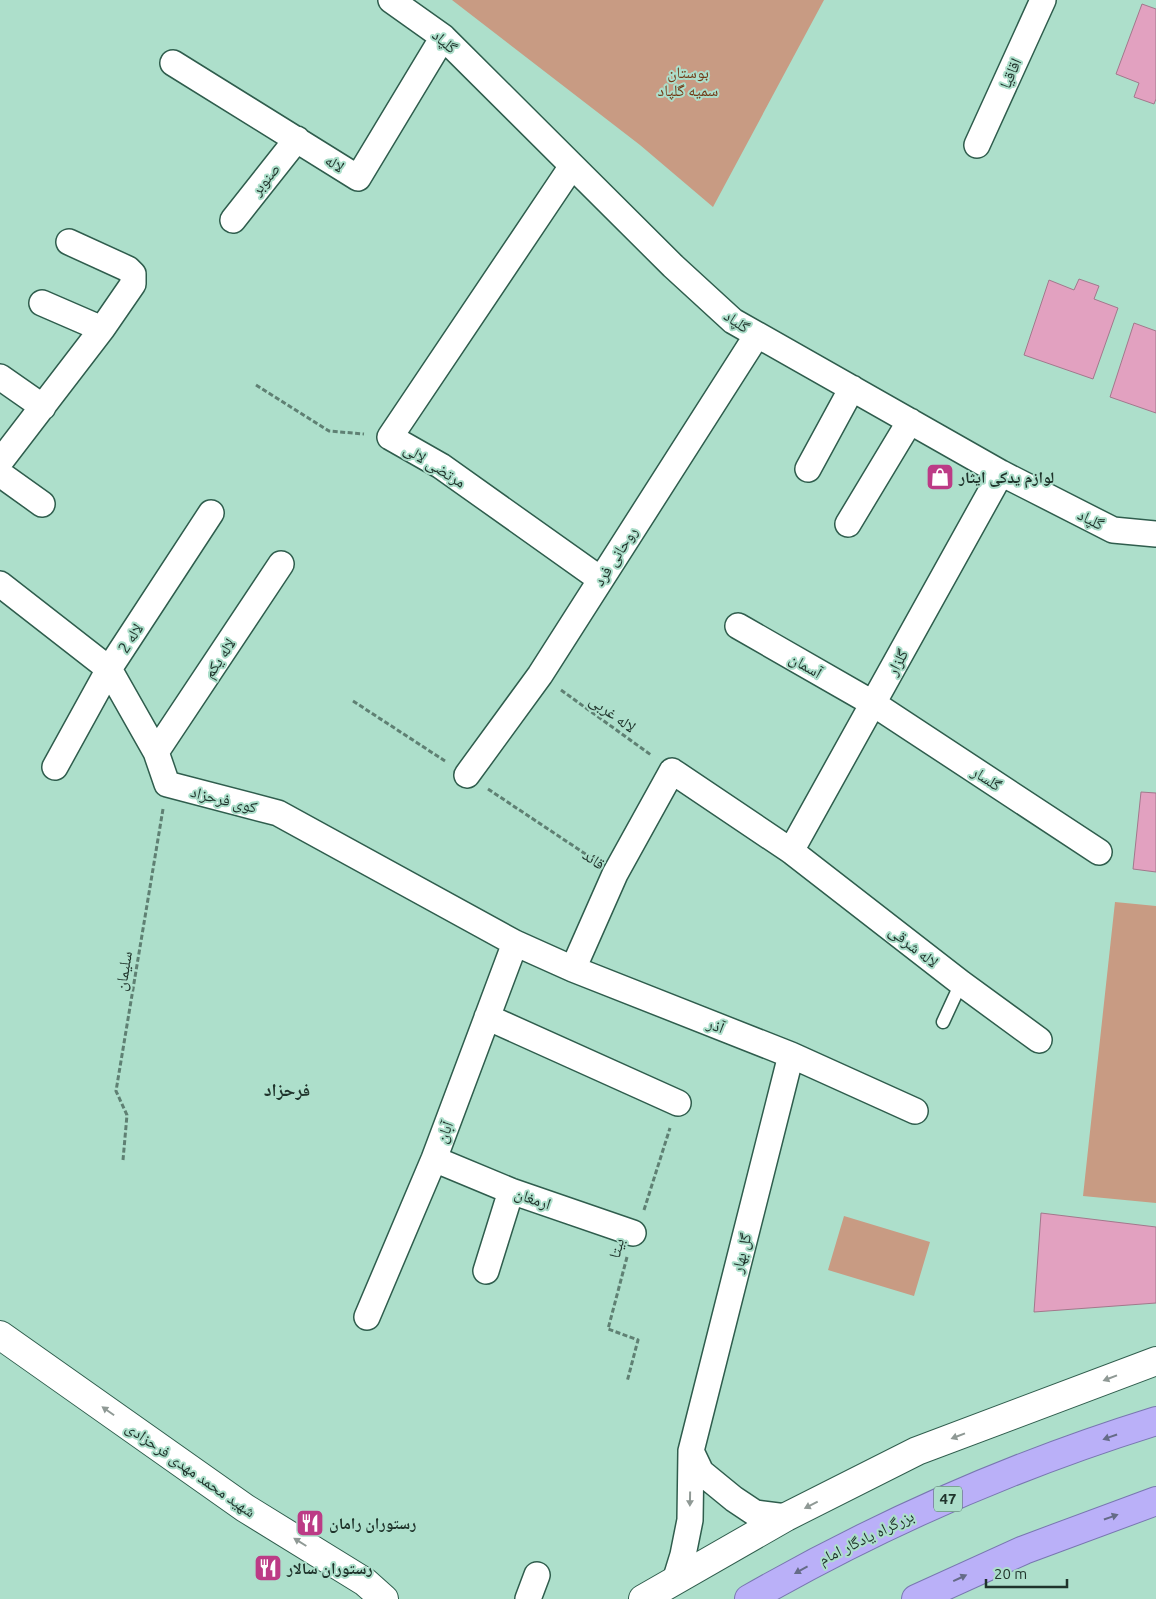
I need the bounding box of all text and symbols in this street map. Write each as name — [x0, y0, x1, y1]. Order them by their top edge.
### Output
street label: گلپاد — [428, 25, 461, 58]
street label: اقاقیا — [995, 55, 1025, 91]
park label: بوستان سمیه گلپاد — [658, 63, 718, 100]
street label: لاله — [322, 150, 348, 176]
street label: صنوبر — [246, 159, 284, 200]
street label: گلپاد — [720, 306, 754, 337]
street label: مرتضی لالی — [400, 439, 469, 493]
shop icon: لوازم یدکی ایثار — [925, 462, 955, 492]
place label: لوازم یدکی ایثار — [958, 468, 1054, 489]
street label: گلپاد — [1074, 505, 1107, 534]
street label: روحانی فرد — [589, 523, 642, 590]
street label: لاله 2 — [114, 620, 146, 656]
street label: لاله یکم — [199, 635, 240, 682]
street label: گلزار — [882, 646, 912, 680]
street label: آسمان — [786, 649, 826, 684]
street label: لاله غربی — [585, 690, 640, 737]
street label: گلسار — [968, 761, 1005, 795]
street label: کوی فرحزاد — [188, 782, 259, 818]
street label: قائد — [580, 845, 608, 873]
street label: لاله شرقی — [885, 921, 942, 972]
street label: سلیمان — [111, 950, 137, 993]
street label: آذر — [704, 1013, 728, 1038]
district label: فرحزاد — [264, 1079, 310, 1100]
street label: آبان — [432, 1118, 458, 1146]
street label: ارمغان — [512, 1183, 554, 1214]
street label: گل بهار — [727, 1231, 757, 1276]
street label: بیتا — [605, 1236, 628, 1260]
one-way arrow — [1103, 1375, 1118, 1382]
one-way arrow — [101, 1406, 115, 1416]
street label: شهید محمد مهدی فرحزادی — [122, 1417, 259, 1522]
one-way arrow — [951, 1433, 966, 1440]
one-way arrow — [1102, 1433, 1117, 1441]
road number: 47 — [934, 1486, 962, 1512]
one-way arrow — [686, 1492, 694, 1508]
one-way arrow — [804, 1501, 819, 1509]
street label: بزرگراه یادگار امام — [815, 1506, 917, 1570]
restaurant icon: رستوران رامان — [295, 1508, 325, 1538]
one-way arrow — [1104, 1513, 1119, 1521]
place label: رستوران رامان — [329, 1514, 416, 1533]
one-way arrow — [294, 1538, 307, 1547]
restaurant icon: رستوران سالار — [253, 1553, 283, 1583]
scale bar — [986, 1556, 1067, 1588]
place label: رستوران سالار — [286, 1559, 372, 1578]
text: 20 m — [994, 1565, 1027, 1582]
one-way arrow — [793, 1566, 808, 1574]
one-way arrow — [953, 1574, 967, 1582]

